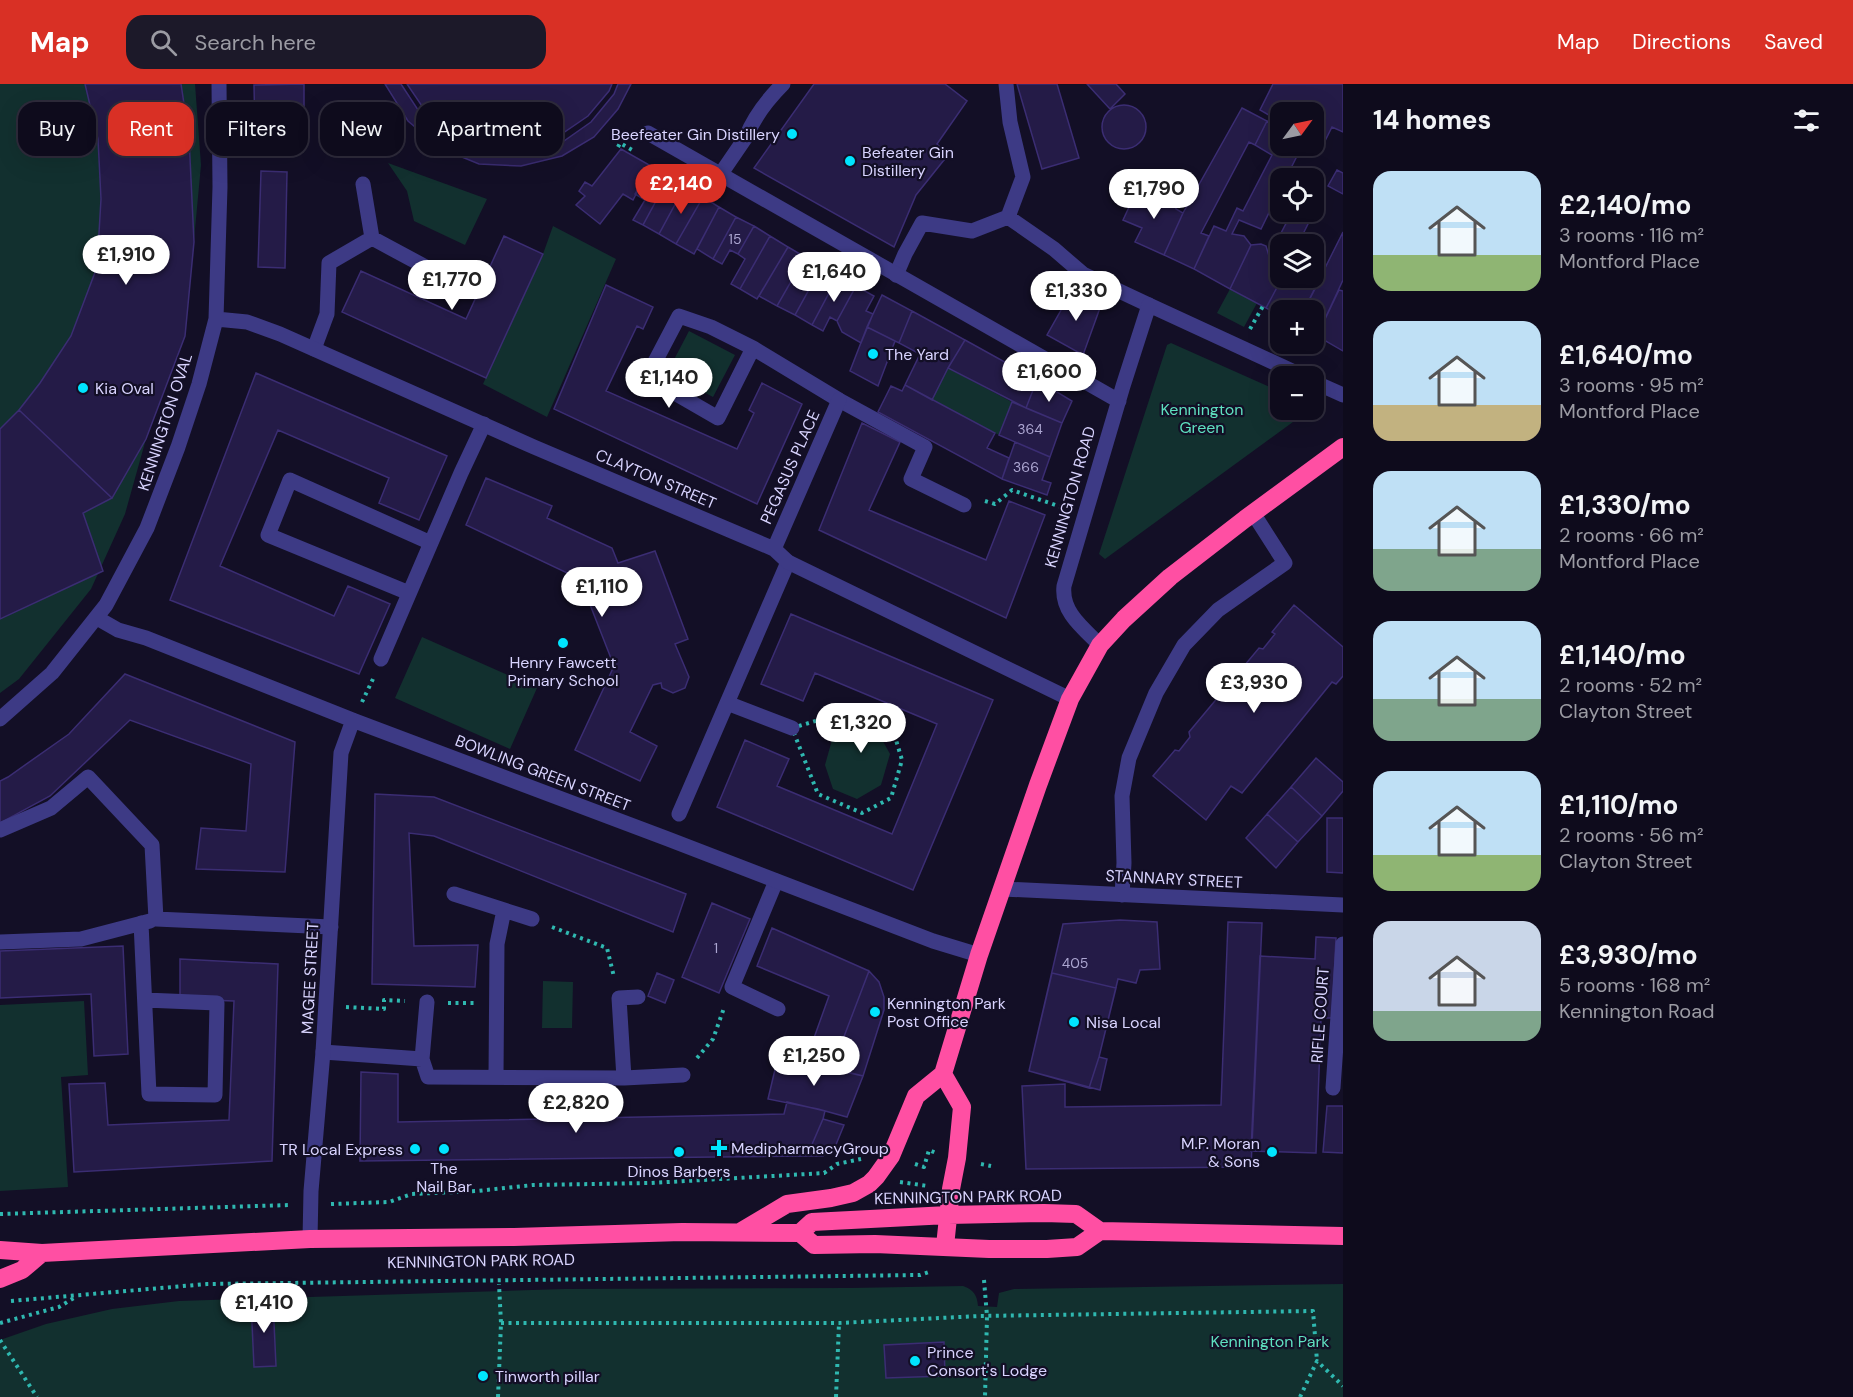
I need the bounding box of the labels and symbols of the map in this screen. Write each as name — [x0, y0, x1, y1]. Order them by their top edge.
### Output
north arrow — [1270, 102, 1324, 156]
place label: Beefeater Gin Distillery — [611, 124, 780, 145]
marker: Beefeater Gin Distillery — [785, 127, 799, 141]
place label: Befeater Gin Distillery — [862, 142, 954, 181]
marker: Befeater Gin Distillery — [843, 154, 857, 168]
pin: £2,140 — [632, 164, 730, 215]
pin: £1,790 — [1105, 169, 1203, 220]
house number: 15 — [729, 230, 741, 248]
pin: £1,910 — [77, 235, 175, 286]
pin: £1,640 — [785, 252, 883, 303]
pin: £1,770 — [403, 260, 501, 311]
pin: £1,330 — [1027, 271, 1125, 322]
place label: The Yard — [885, 344, 949, 365]
marker: The Yard — [866, 347, 880, 361]
street label: KENNINGTON OVAL — [133, 350, 197, 494]
pin: £1,600 — [1000, 352, 1098, 403]
pin: £1,140 — [620, 358, 718, 409]
place label: Kia Oval — [95, 378, 154, 399]
marker: Kia Oval — [76, 381, 90, 395]
park label: Kennington Green — [1161, 399, 1243, 438]
street label: PEGASUS PLACE — [755, 407, 825, 527]
house number: 364 — [1017, 420, 1043, 438]
street label: KENNINGTON ROAD — [1040, 424, 1100, 570]
street label: CLAYTON STREET — [592, 444, 720, 514]
house number: 366 — [1013, 458, 1039, 476]
pin: £1,110 — [553, 567, 651, 618]
marker: Henry Fawcett Primary School — [556, 636, 570, 650]
place label: Henry Fawcett Primary School — [507, 652, 619, 691]
pin: £3,930 — [1205, 663, 1303, 714]
pin: £1,320 — [812, 703, 910, 754]
street label: BOWLING GREEN STREET — [452, 730, 634, 816]
street label: STANNARY STREET — [1105, 865, 1243, 893]
street label: MAGEE STREET — [297, 921, 323, 1035]
house number: 1 — [714, 939, 718, 957]
house number: 405 — [1062, 954, 1088, 972]
street label: RIFLE COURT — [1306, 966, 1334, 1064]
place label: Kennington Park Post Office — [887, 993, 1006, 1032]
marker: Kennington Park Post Office — [868, 1005, 882, 1019]
place label: Nisa Local — [1086, 1012, 1161, 1033]
marker: Nisa Local — [1067, 1015, 1081, 1029]
pin: £1,250 — [765, 1036, 863, 1087]
pin: £2,820 — [527, 1083, 625, 1134]
place label: M.P. Moran & Sons — [1181, 1133, 1260, 1172]
place label: MedipharmacyGroup — [731, 1138, 889, 1159]
place label: TR Local Express — [279, 1139, 403, 1160]
marker: MedipharmacyGroup — [712, 1141, 726, 1155]
marker: TR Local Express — [408, 1142, 422, 1156]
marker: The Nail Bar — [437, 1142, 451, 1156]
marker: Dinos Barbers — [672, 1145, 686, 1159]
marker: M.P. Moran & Sons — [1265, 1145, 1279, 1159]
place label: The Nail Bar — [416, 1158, 472, 1197]
place label: Dinos Barbers — [627, 1161, 731, 1182]
street label: KENNINGTON PARK ROAD — [874, 1185, 1062, 1209]
street label: KENNINGTON PARK ROAD — [387, 1249, 575, 1273]
pin: £1,410 — [215, 1283, 313, 1334]
park label: Kennington Park — [1211, 1331, 1329, 1352]
place label: Prince Consort's Lodge — [927, 1342, 1047, 1381]
marker: Prince Consort's Lodge — [908, 1354, 922, 1368]
place label: Tinworth pillar — [495, 1366, 600, 1387]
marker: Tinworth pillar — [476, 1369, 490, 1383]

